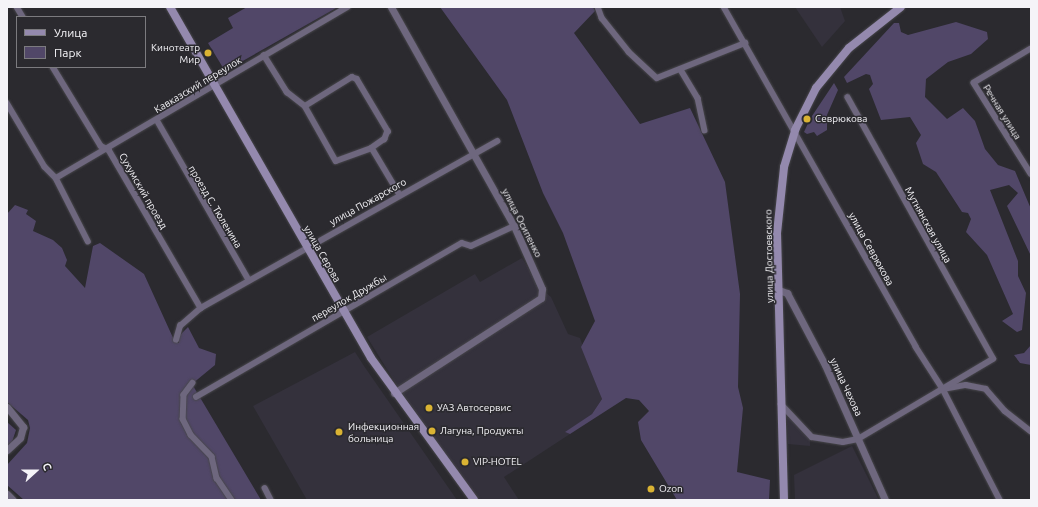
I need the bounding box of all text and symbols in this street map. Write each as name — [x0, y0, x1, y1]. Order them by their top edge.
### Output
legend — [16, 16, 146, 68]
text: Улица — [54, 26, 87, 39]
place label: Кинотеатр Мир — [151, 41, 200, 64]
text: Парк — [54, 46, 82, 59]
marker: Кинотеатр Мир — [203, 48, 213, 58]
street label: Кавказский переулок — [152, 54, 244, 116]
street label: Речная улица — [980, 82, 1024, 142]
place label: Севрюкова — [815, 113, 867, 125]
marker: Севрюкова — [802, 114, 812, 124]
street label: Сухумский проезд — [116, 151, 170, 231]
street label: проезд С. Тюленина — [186, 164, 244, 250]
street label: улица Пожарского — [327, 176, 409, 228]
street label: Мутнянская улица — [902, 185, 954, 265]
street label: улица Осипенко — [499, 186, 545, 260]
street label: улица Достоевского — [762, 209, 776, 303]
street label: улица Севрюкова — [846, 210, 896, 288]
street label: улица Серова — [301, 223, 343, 285]
street label: переулок Дружбы — [309, 272, 389, 324]
street label: улица Чехова — [827, 356, 865, 418]
place label: УАЗ Автосервис — [437, 402, 511, 414]
marker: УАЗ Автосервис — [424, 403, 434, 413]
place label: Инфекционная больница — [348, 420, 419, 444]
place label: Лагуна, Продукты — [440, 425, 523, 437]
marker: Инфекционная больница — [333, 426, 345, 438]
marker: Лагуна, Продукты — [427, 426, 437, 436]
north arrow — [16, 451, 56, 491]
place label: VIP-HOTEL — [473, 456, 522, 468]
marker: VIP-HOTEL — [460, 457, 470, 467]
text: С — [40, 461, 54, 472]
place label: Ozon — [659, 483, 683, 495]
marker: Ozon — [646, 484, 656, 494]

